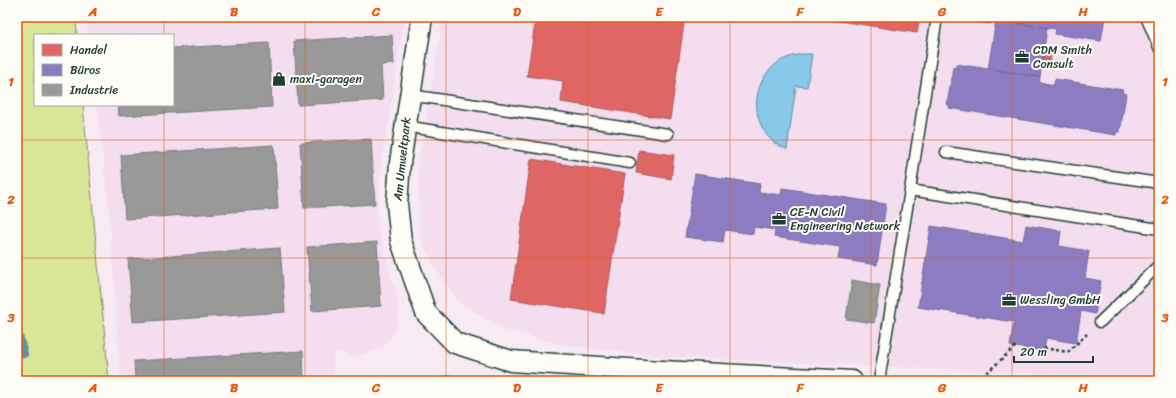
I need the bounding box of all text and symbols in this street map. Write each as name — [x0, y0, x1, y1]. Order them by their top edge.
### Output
text: A — [88, 0, 97, 23]
text: B — [230, 0, 239, 23]
text: C — [371, 0, 381, 23]
text: D — [513, 0, 521, 23]
text: E — [655, 0, 664, 23]
text: F — [795, 0, 804, 23]
text: G — [937, 0, 947, 23]
text: H — [1077, 0, 1088, 23]
legend — [34, 34, 174, 106]
text: Handel — [70, 39, 107, 61]
place label: CDM Smith Consult — [1033, 39, 1092, 75]
office icon: CDM Smith Consult — [1014, 49, 1030, 65]
text: Büros — [70, 59, 101, 81]
place label: maxi-garagen — [290, 68, 363, 90]
text: 1 — [8, 70, 14, 93]
text: 1 — [1162, 70, 1168, 93]
shop icon: maxi-garagen — [271, 71, 287, 87]
text: Industrie — [69, 79, 118, 101]
street label: Am Umweltpark — [387, 115, 417, 203]
text: 2 — [6, 188, 15, 211]
text: 2 — [1160, 188, 1169, 211]
place label: CE-N Civil Engineering Network — [790, 201, 901, 237]
office icon: CE-N Civil Engineering Network — [771, 211, 787, 227]
place label: Wessling GmbH — [1020, 289, 1101, 311]
office icon: Wessling GmbH — [1001, 292, 1017, 308]
text: 3 — [6, 306, 15, 329]
text: 3 — [1160, 306, 1169, 329]
scale bar — [1014, 338, 1093, 364]
text: 20 m — [1020, 341, 1047, 363]
text: A — [88, 376, 97, 398]
text: B — [230, 376, 239, 398]
text: C — [371, 376, 381, 398]
text: D — [513, 376, 521, 398]
text: E — [655, 376, 664, 398]
text: F — [795, 376, 804, 398]
text: G — [937, 376, 947, 398]
text: H — [1077, 376, 1088, 398]

